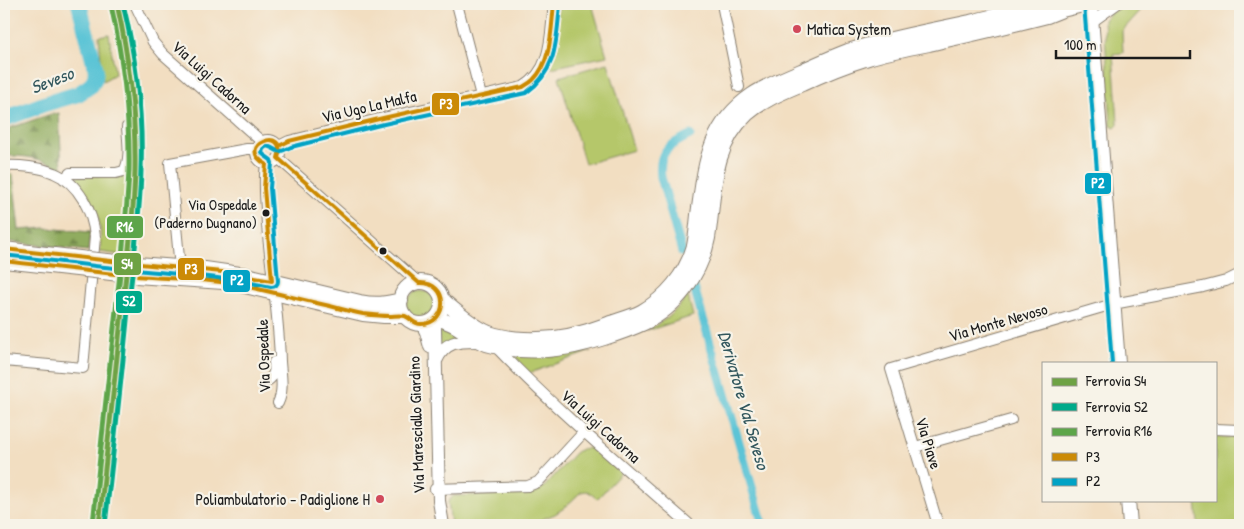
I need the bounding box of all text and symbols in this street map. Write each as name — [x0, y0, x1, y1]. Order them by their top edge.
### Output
place label: Matica System — [807, 18, 891, 40]
marker: Matica System — [791, 23, 803, 35]
scale bar — [1056, 28, 1190, 60]
text: 100 m — [1064, 34, 1097, 55]
street label: Via Luigi Cadorna — [167, 35, 257, 119]
water label: Seveso — [27, 60, 79, 100]
street label: Via Ugo La Malfa — [319, 84, 419, 128]
line badge: P3 — [431, 92, 460, 116]
text: P3 — [439, 94, 453, 113]
line badge: P2 — [1084, 172, 1112, 195]
text: P2 — [1091, 173, 1105, 192]
place label: Via Ospedale (Paderno Dugnano) — [154, 194, 257, 233]
marker: Via Ospedale (Paderno Dugnano) — [261, 208, 271, 218]
line badge: R16 — [106, 215, 144, 239]
text: R16 — [116, 217, 134, 236]
unlabelled marker — [378, 246, 388, 256]
line badge: S4 — [113, 252, 142, 276]
text: S4 — [121, 254, 134, 273]
line badge: P3 — [177, 257, 205, 281]
text: P3 — [184, 259, 198, 278]
line badge: P2 — [222, 269, 251, 293]
text: P2 — [230, 270, 244, 289]
line badge: S2 — [115, 290, 143, 314]
text: S2 — [123, 291, 136, 310]
street label: Via Monte Nevoso — [946, 297, 1050, 347]
street label: Via Ospedale — [251, 318, 275, 393]
water label: Derivatore Val Seveso — [712, 328, 776, 474]
street label: Via Maresciallo Giardino — [403, 355, 429, 494]
legend — [1042, 362, 1216, 502]
text: Ferrovia S4 — [1085, 370, 1147, 391]
street label: Via Luigi Cadorna — [556, 384, 646, 468]
text: Ferrovia S2 — [1085, 396, 1148, 417]
street label: Via Piave — [911, 415, 947, 472]
text: Ferrovia R16 — [1085, 420, 1152, 441]
text: P3 — [1086, 446, 1100, 467]
text: P2 — [1086, 470, 1100, 491]
place label: Poliambulatorio - Padiglione H — [195, 488, 370, 510]
marker: Poliambulatorio - Padiglione H — [374, 493, 386, 505]

